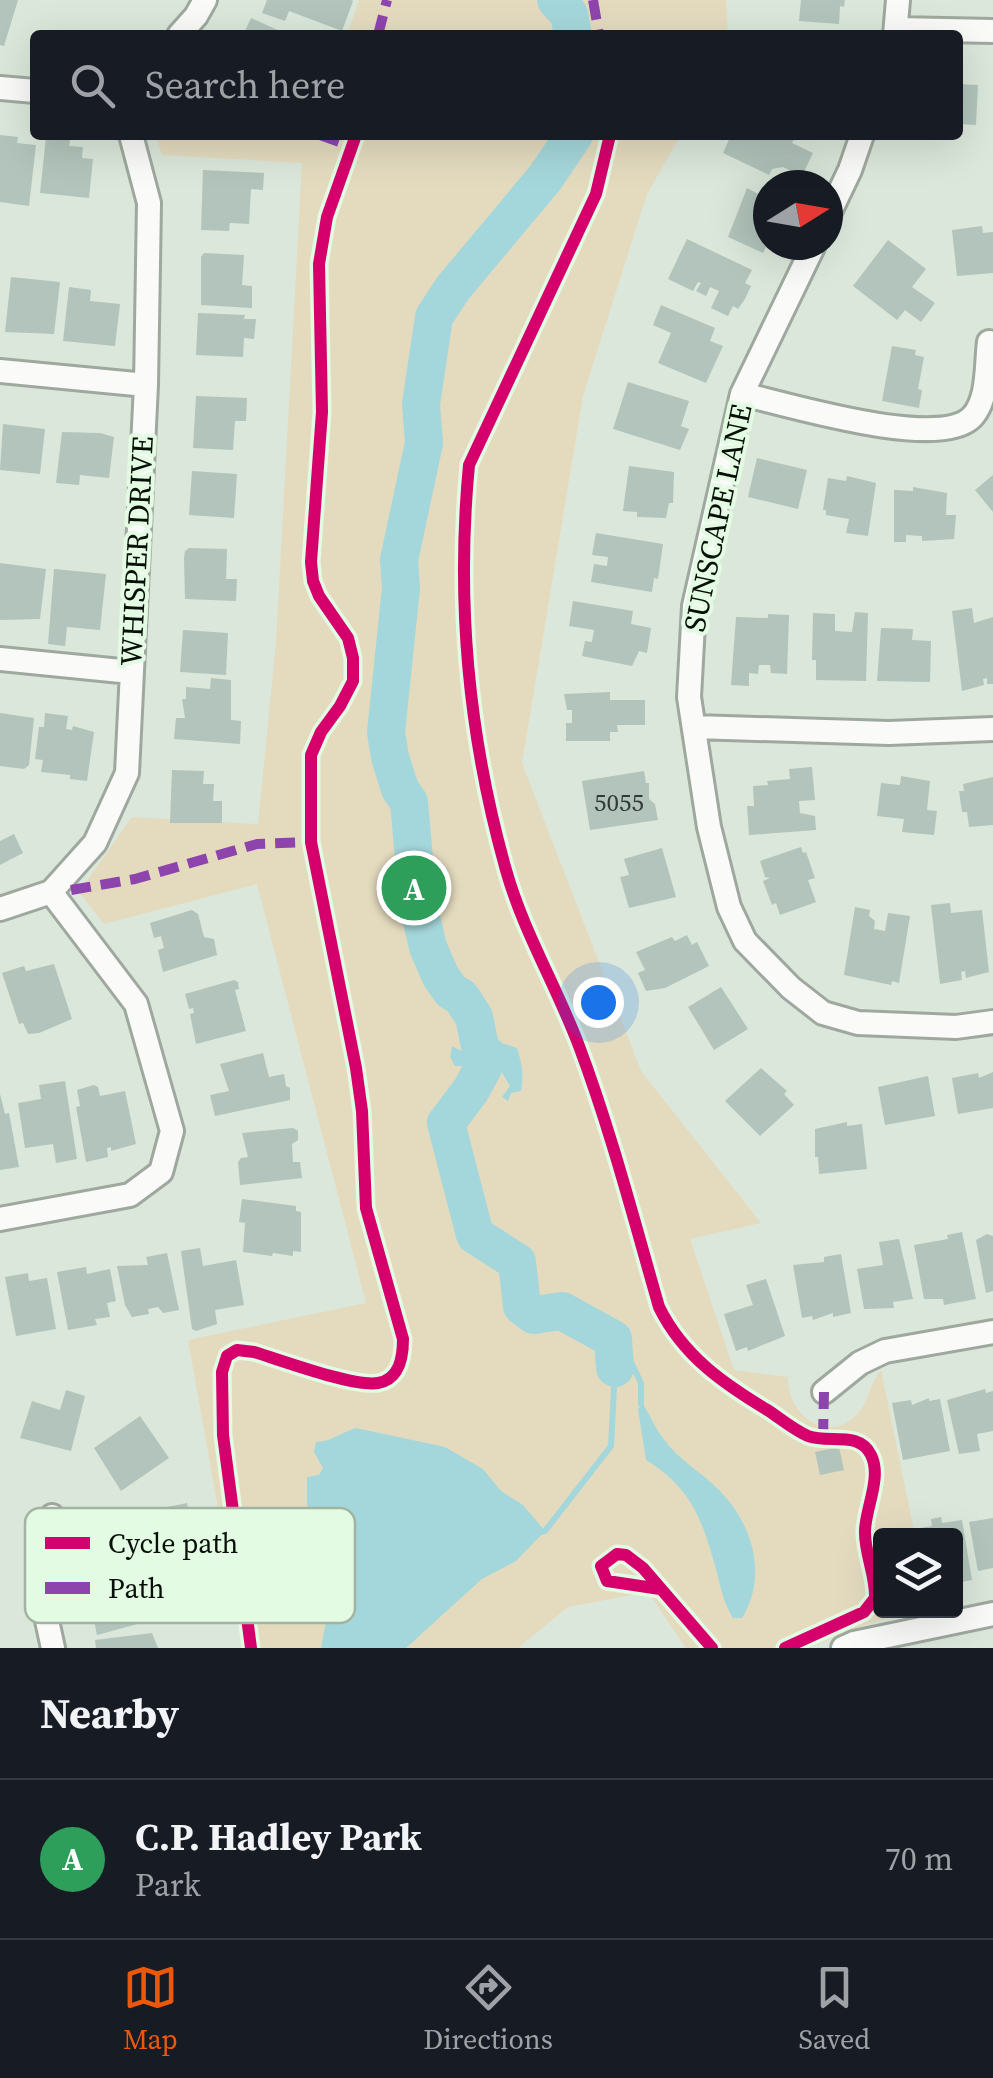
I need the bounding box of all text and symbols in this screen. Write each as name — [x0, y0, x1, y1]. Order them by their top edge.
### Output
search box — [30, 30, 963, 140]
icon: search — [65, 58, 120, 113]
text: Search here — [145, 59, 345, 111]
north arrow — [753, 170, 843, 260]
street label: SUNSCAPE LANE — [673, 400, 762, 635]
street label: WHISPER DRIVE — [110, 435, 163, 667]
house number: 5055 — [594, 785, 644, 819]
pin: A — [382, 850, 446, 926]
your location — [573, 977, 624, 1028]
legend — [25, 1508, 355, 1623]
text: Cycle path — [108, 1524, 238, 1562]
map controls — [873, 1528, 963, 1618]
button: layers — [873, 1528, 963, 1618]
text: Path — [108, 1569, 165, 1607]
text: Nearby — [40, 1684, 179, 1742]
text: C.P. Hadley Park — [135, 1811, 422, 1863]
text: A — [62, 1837, 83, 1881]
text: 70 m — [885, 1837, 953, 1881]
text: Park — [135, 1863, 201, 1907]
tab: Map — [123, 1960, 178, 2058]
tab: Directions — [423, 1960, 553, 2058]
tab: Saved — [798, 1960, 870, 2058]

